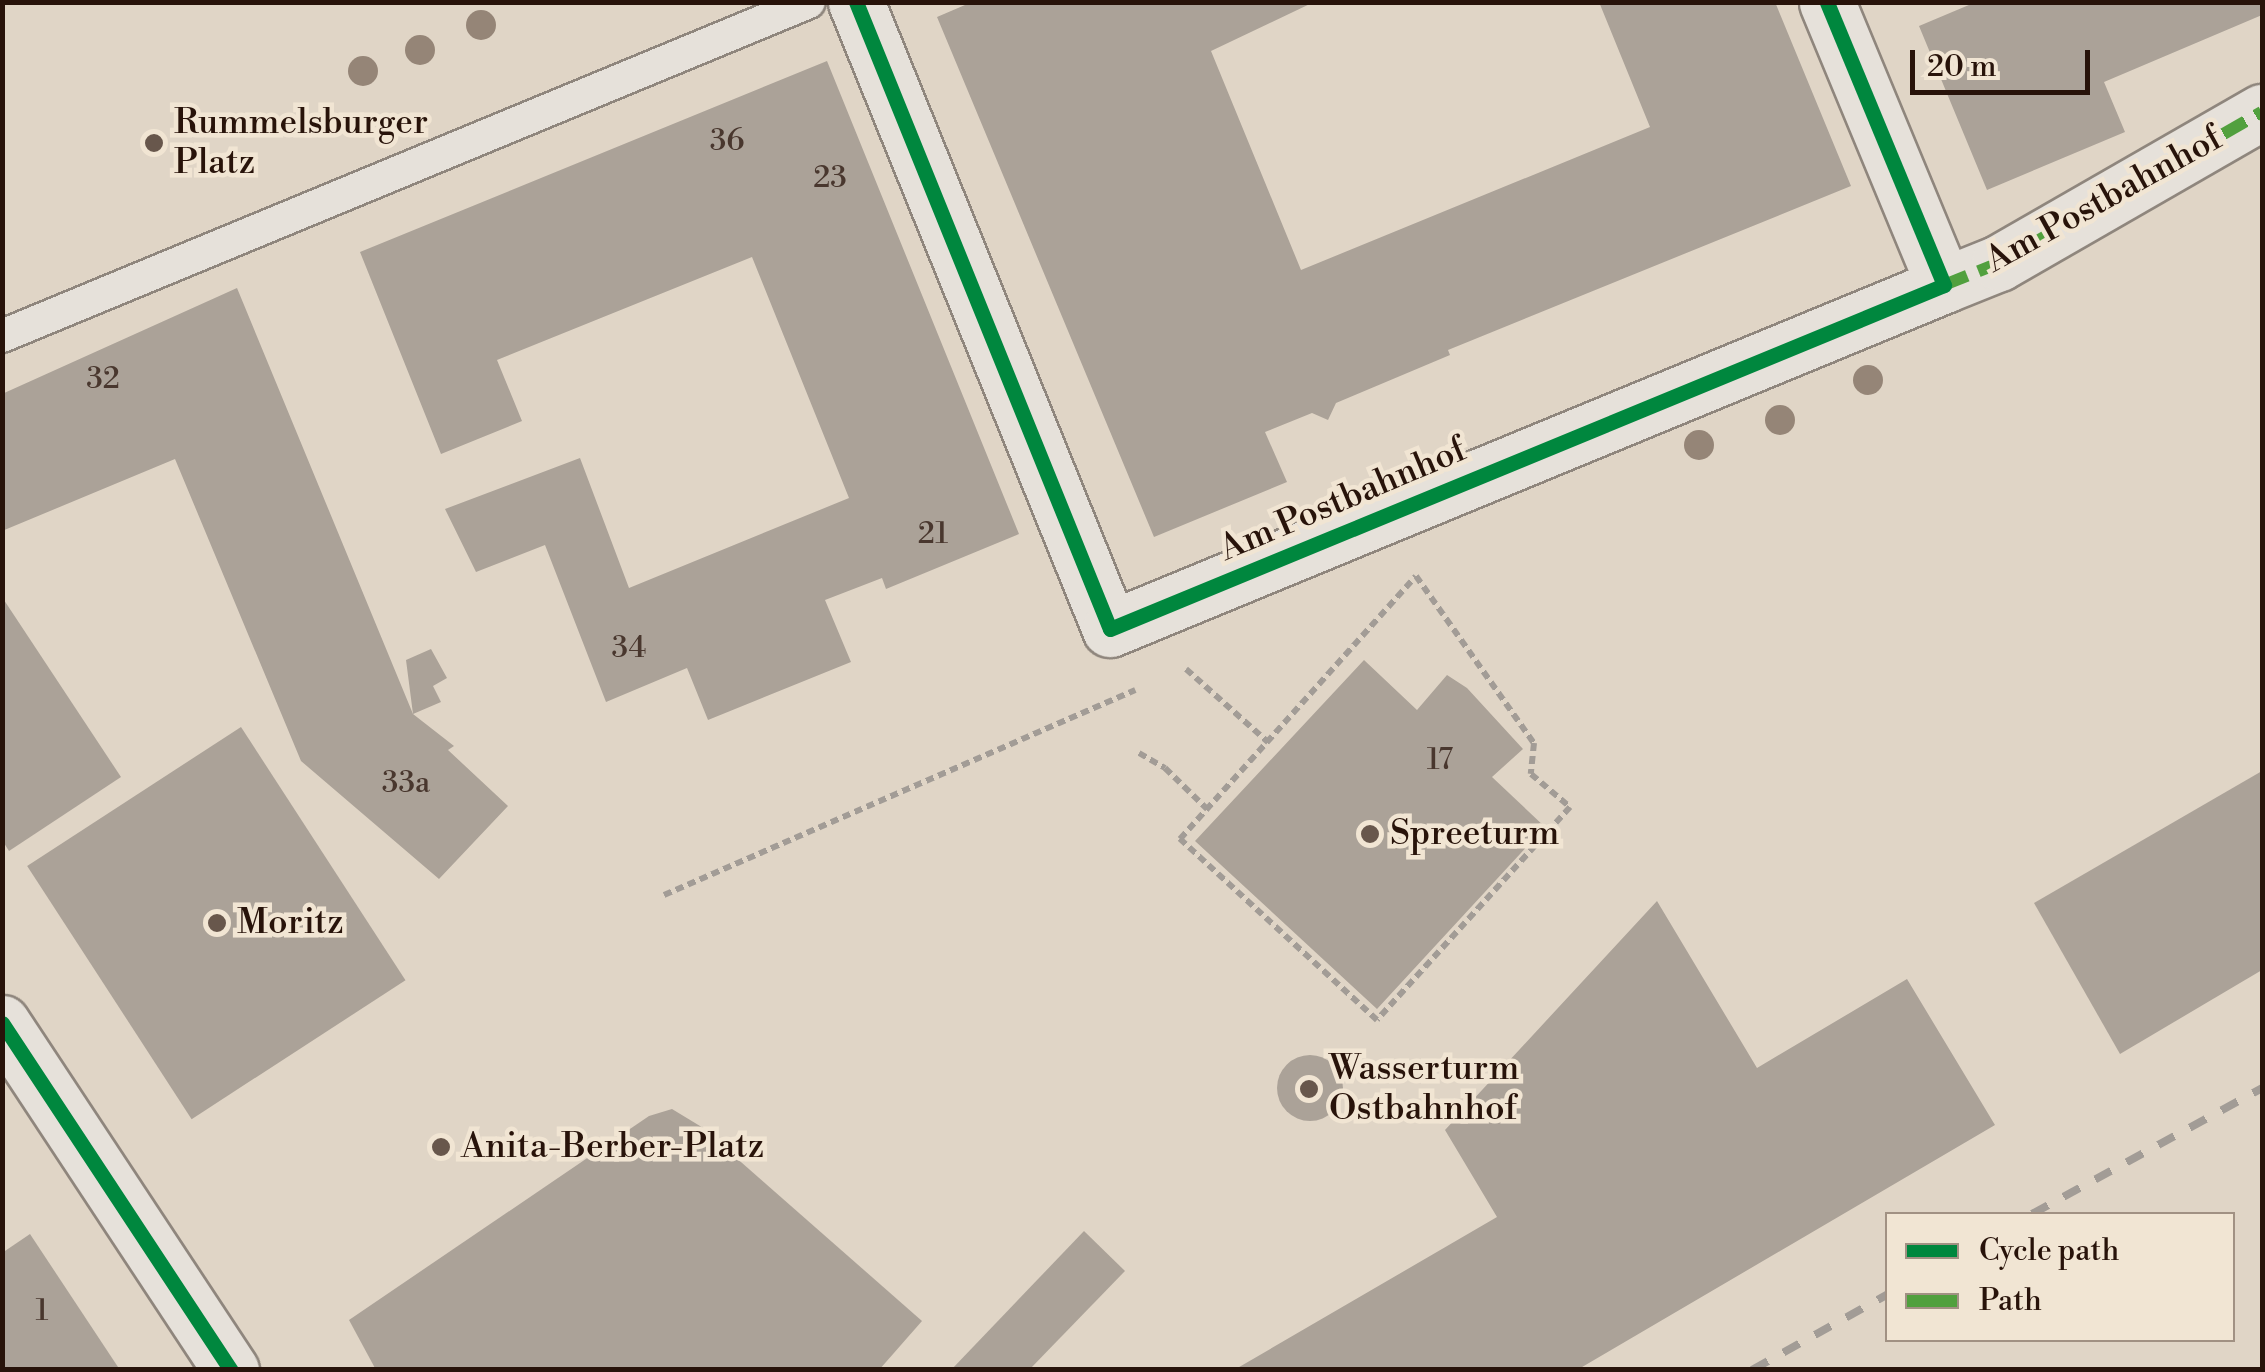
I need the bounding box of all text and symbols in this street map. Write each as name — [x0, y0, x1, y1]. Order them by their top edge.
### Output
scale bar — [1915, 30, 2095, 92]
text: 20 m — [1927, 48, 1996, 86]
place label: Rummelsburger Platz — [174, 102, 428, 184]
street label: Am Postbahnhof — [1979, 118, 2229, 282]
house number: 36 — [710, 123, 744, 159]
marker: Rummelsburger Platz — [143, 132, 165, 154]
house number: 23 — [813, 160, 847, 196]
house number: 32 — [86, 361, 120, 397]
street label: Am Postbahnhof — [1213, 429, 1473, 571]
house number: 21 — [918, 516, 948, 552]
house number: 34 — [612, 630, 646, 666]
house number: 17 — [1427, 742, 1453, 778]
house number: 33a — [382, 765, 430, 801]
place label: Spreeturm — [1390, 813, 1559, 855]
marker: Spreeturm — [1359, 823, 1381, 845]
place label: Moritz — [237, 902, 344, 944]
marker: Moritz — [206, 912, 228, 934]
place label: Wasserturm Ostbahnhof — [1329, 1048, 1519, 1130]
marker: Wasserturm Ostbahnhof — [1298, 1078, 1320, 1100]
place label: Anita-Berber-Platz — [461, 1126, 764, 1168]
marker: Anita-Berber-Platz — [430, 1136, 452, 1158]
legend — [1885, 1212, 2235, 1342]
text: Cycle path — [1979, 1232, 2119, 1270]
text: Path — [1979, 1282, 2042, 1320]
house number: 1 — [36, 1293, 48, 1329]

